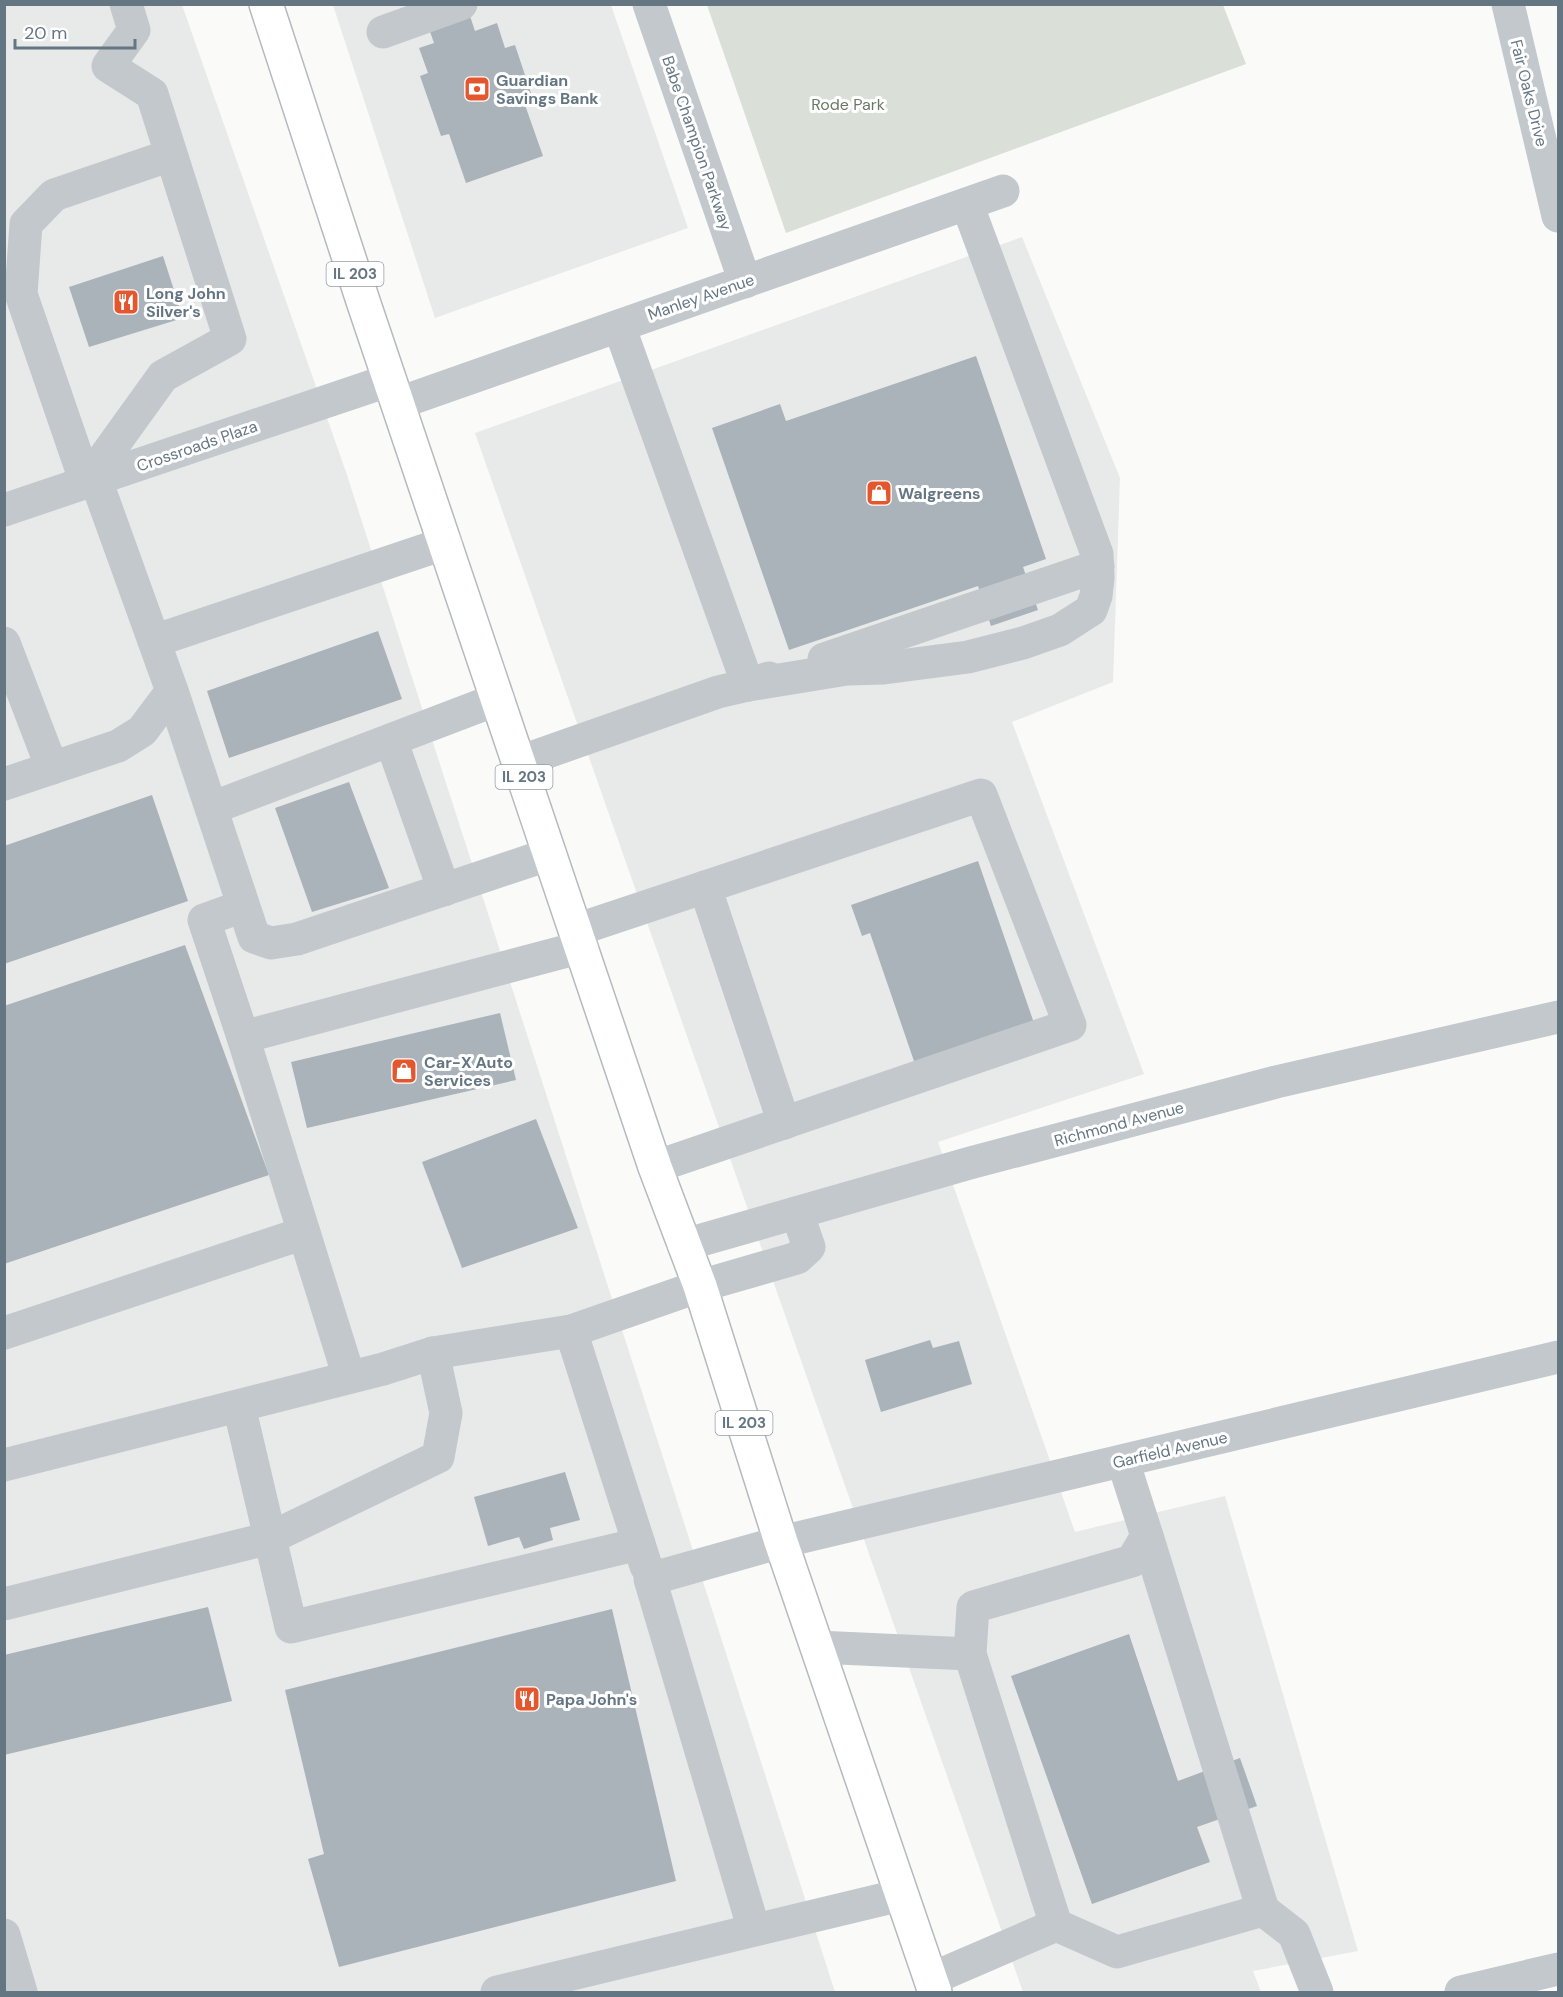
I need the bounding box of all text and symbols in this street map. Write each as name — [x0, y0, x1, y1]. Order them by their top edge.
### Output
scale bar — [15, 12, 135, 50]
text: 20 m — [24, 21, 67, 45]
street label: Fair Oaks Drive — [1506, 37, 1552, 149]
street label: Babe Champion Parkway — [657, 53, 737, 233]
place label: Guardian Savings Bank — [496, 70, 599, 109]
bank icon: Guardian Savings Bank — [462, 74, 492, 104]
park label: Rode Park — [811, 94, 885, 115]
road number: IL 203 — [326, 262, 384, 286]
street label: Manley Avenue — [645, 269, 757, 325]
place label: Long John Silver's — [146, 283, 226, 322]
restaurant icon: Long John Silver's — [111, 287, 141, 317]
street label: Crossroads Plaza — [134, 416, 260, 476]
shop icon: Walgreens — [864, 478, 894, 508]
place label: Walgreens — [898, 483, 981, 504]
road number: IL 203 — [496, 765, 552, 789]
place label: Car-X Auto Services — [424, 1052, 513, 1091]
shop icon: Car-X Auto Services — [389, 1056, 419, 1086]
street label: Richmond Avenue — [1052, 1097, 1186, 1151]
road number: IL 203 — [716, 1411, 772, 1435]
street label: Garfield Avenue — [1111, 1427, 1229, 1473]
restaurant icon: Papa John's — [512, 1684, 542, 1714]
place label: Papa John's — [546, 1689, 637, 1710]

